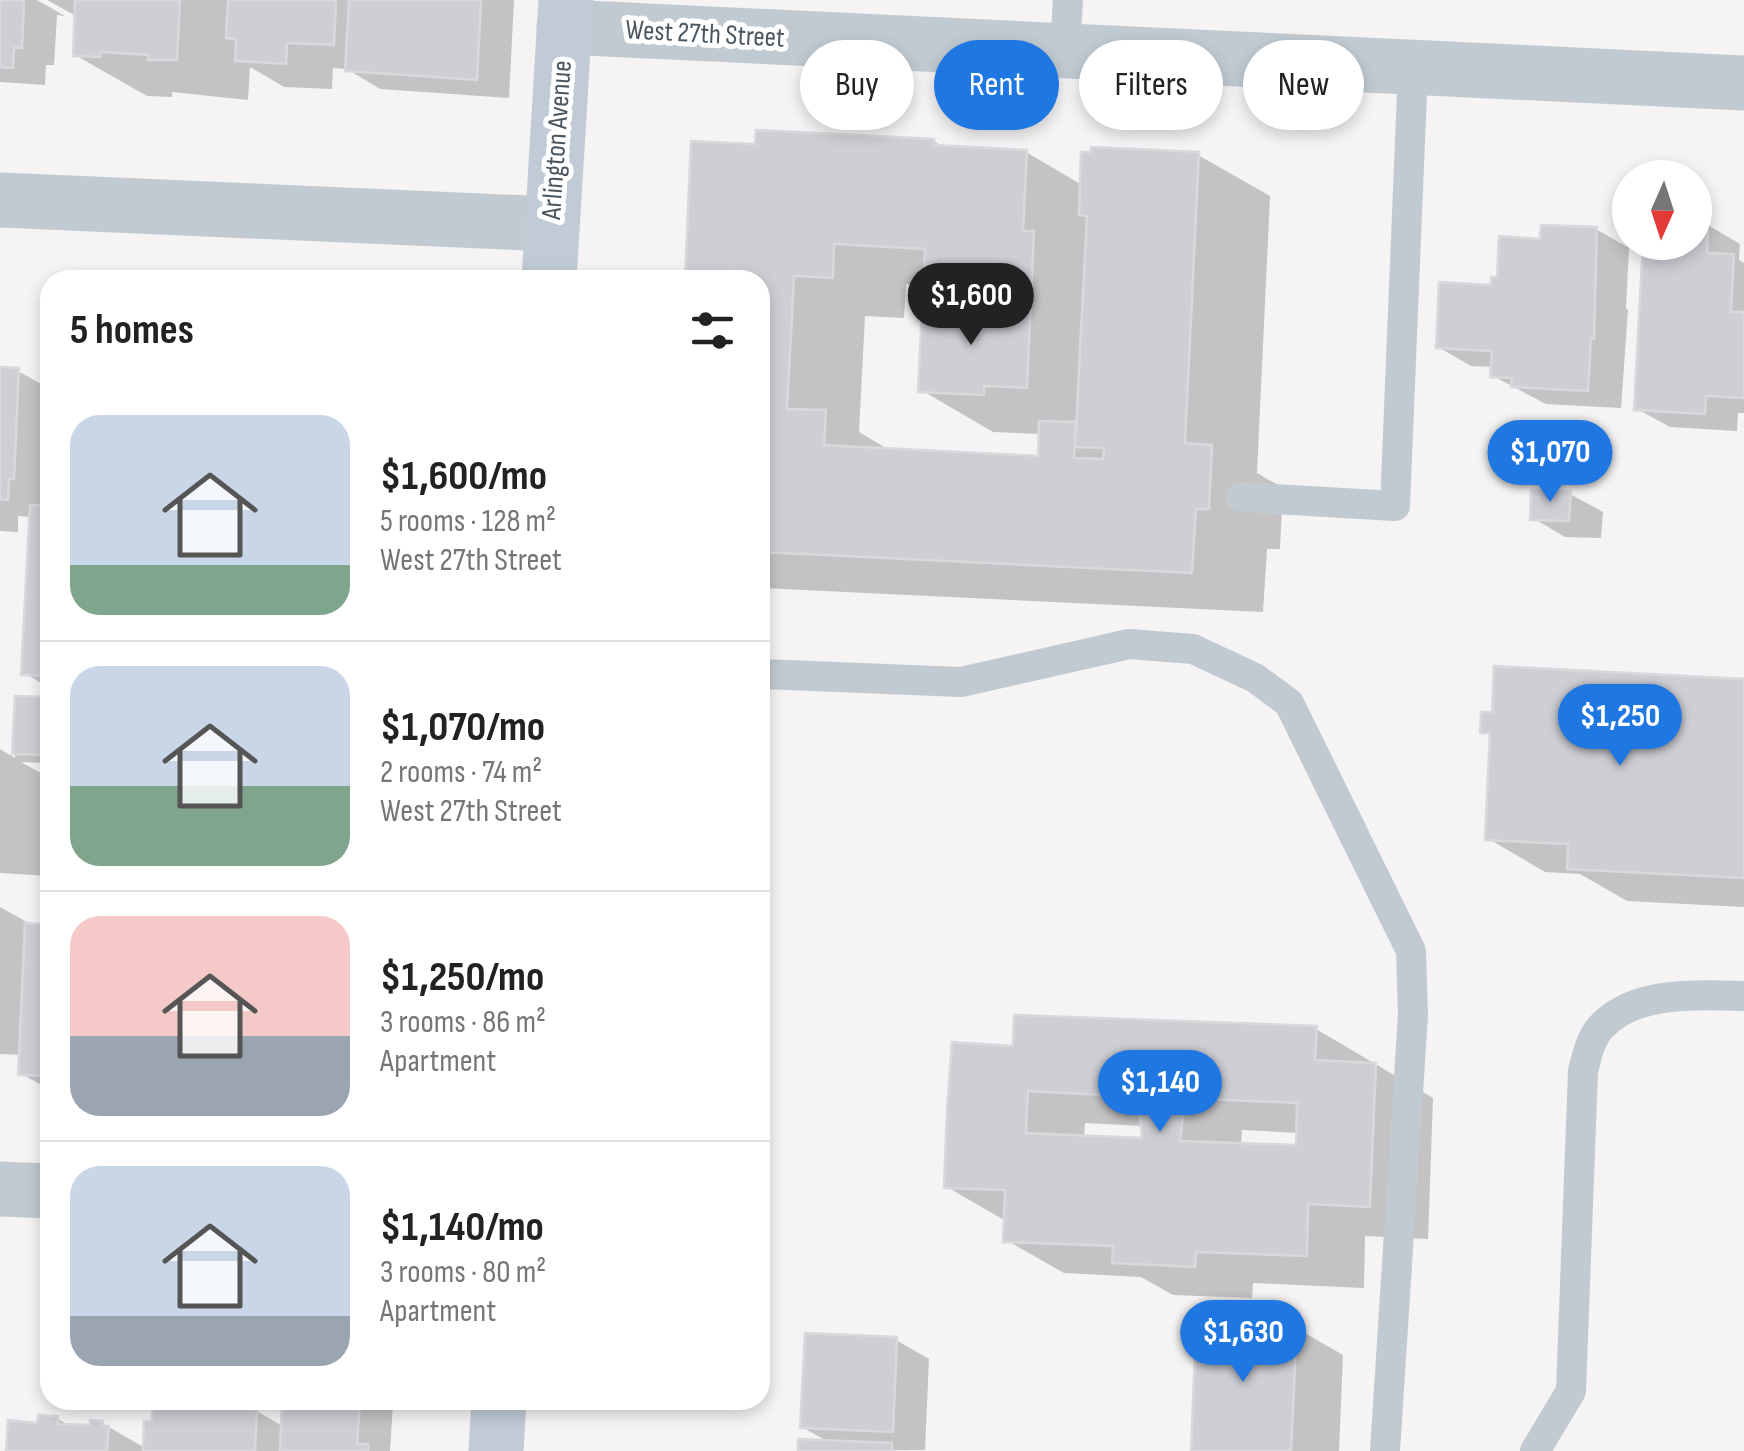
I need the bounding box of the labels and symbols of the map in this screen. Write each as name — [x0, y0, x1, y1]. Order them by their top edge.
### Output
street label: West 27th Street — [625, 13, 785, 55]
street label: Arlington Avenue — [535, 59, 579, 222]
north arrow — [1612, 160, 1712, 260]
pin: $1,600 — [890, 263, 1052, 348]
pin: $1,070 — [1469, 420, 1631, 505]
pin: $1,250 — [1539, 684, 1701, 769]
pin: $1,140 — [1079, 1050, 1241, 1135]
pin: $1,630 — [1162, 1300, 1324, 1385]

